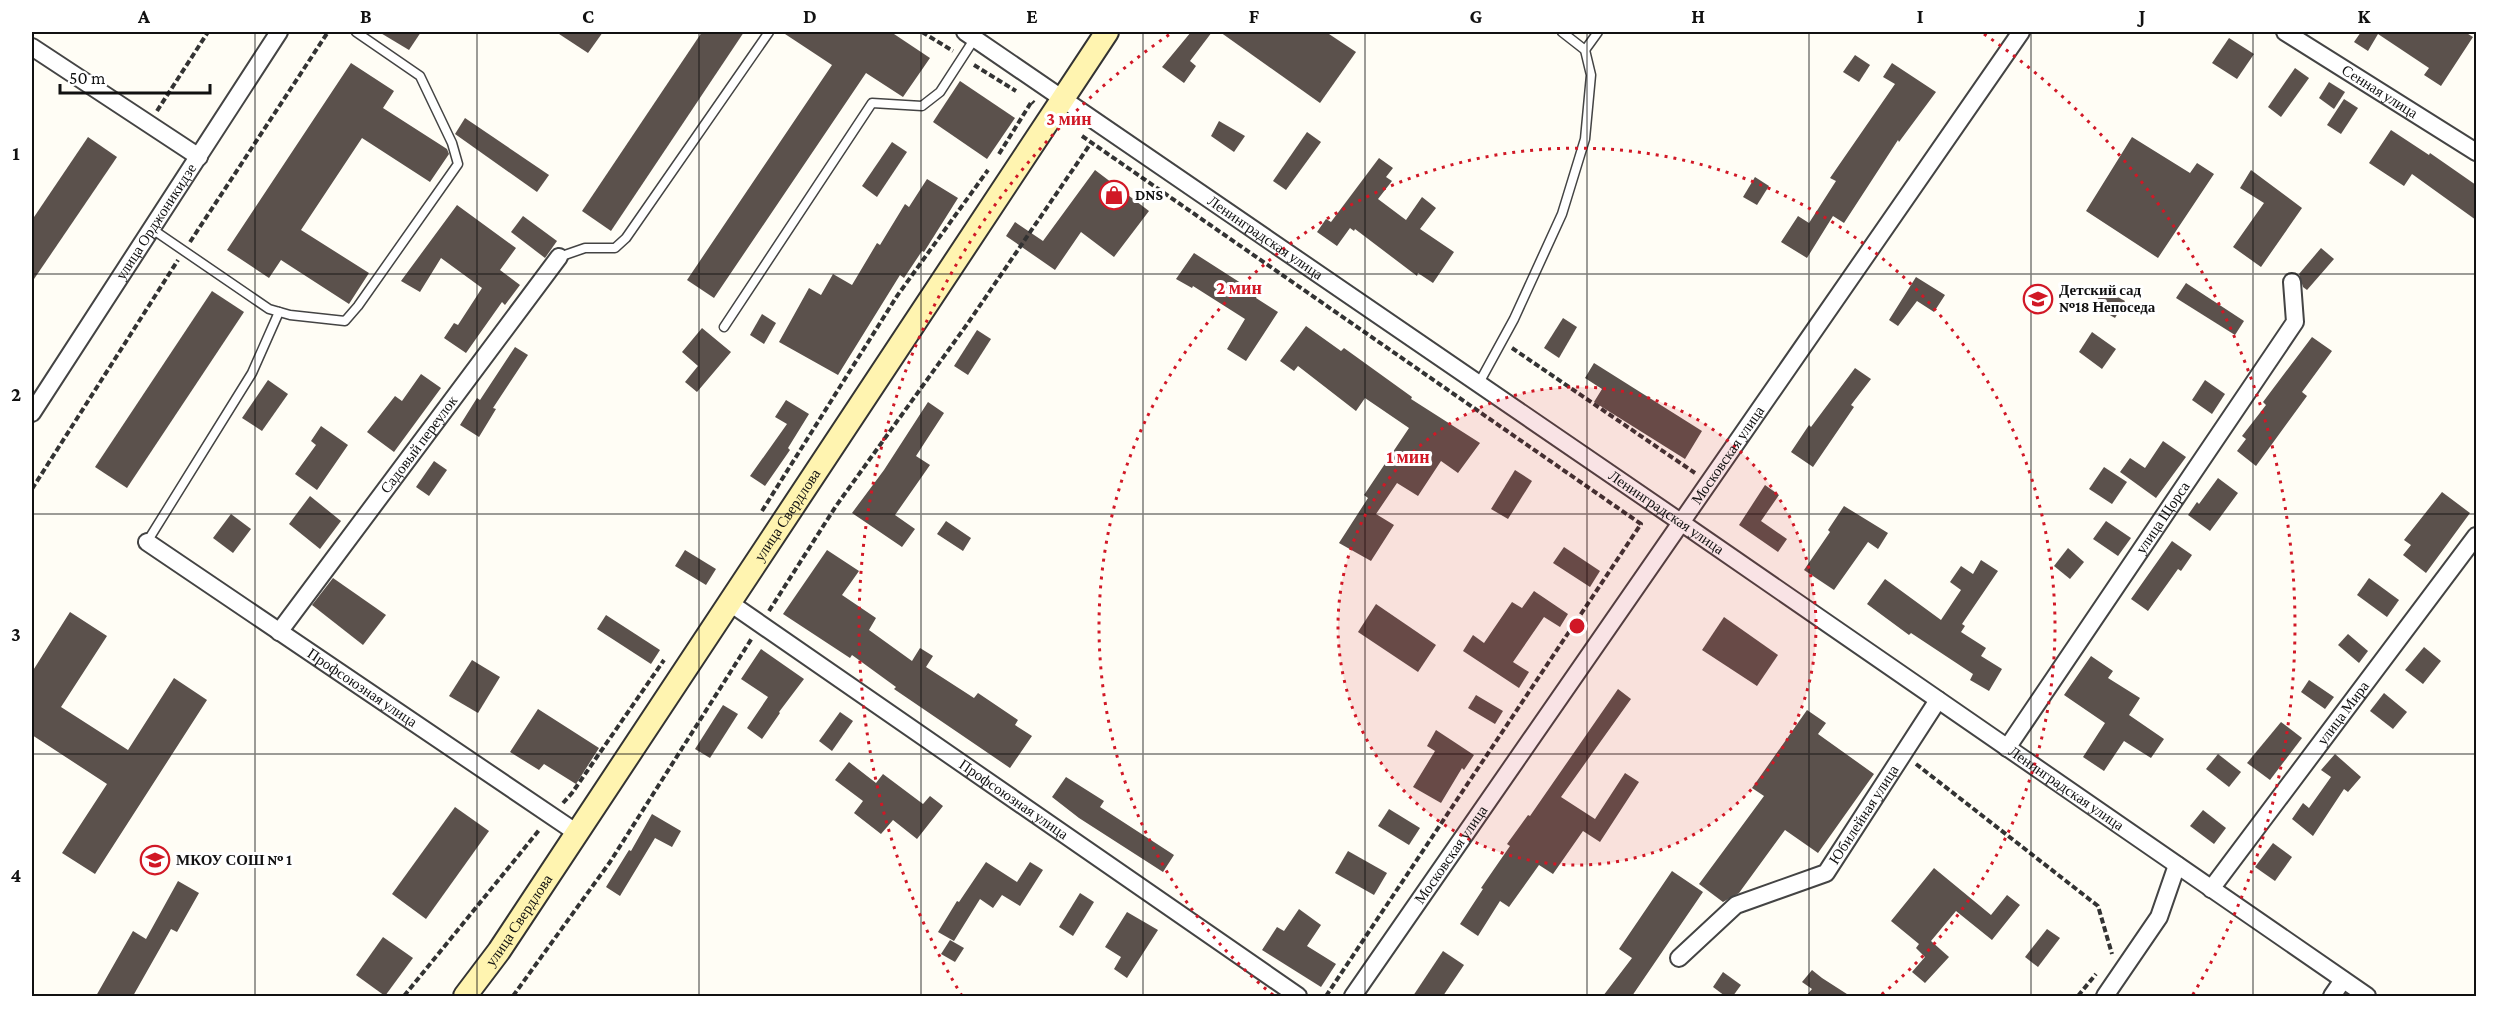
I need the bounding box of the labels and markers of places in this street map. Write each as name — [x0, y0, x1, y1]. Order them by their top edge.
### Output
shop icon: DNS — [1098, 179, 1130, 211]
place label: DNS — [1135, 187, 1164, 203]
place label: Детский сад №18 Непоседа — [2059, 282, 2156, 315]
school or university icon: Детский сад №18 Непоседа — [2022, 283, 2054, 315]
centre of rings — [1567, 616, 1587, 636]
school or university icon: МКОУ СОШ № 1 — [139, 844, 171, 876]
place label: МКОУ СОШ № 1 — [176, 852, 292, 868]

